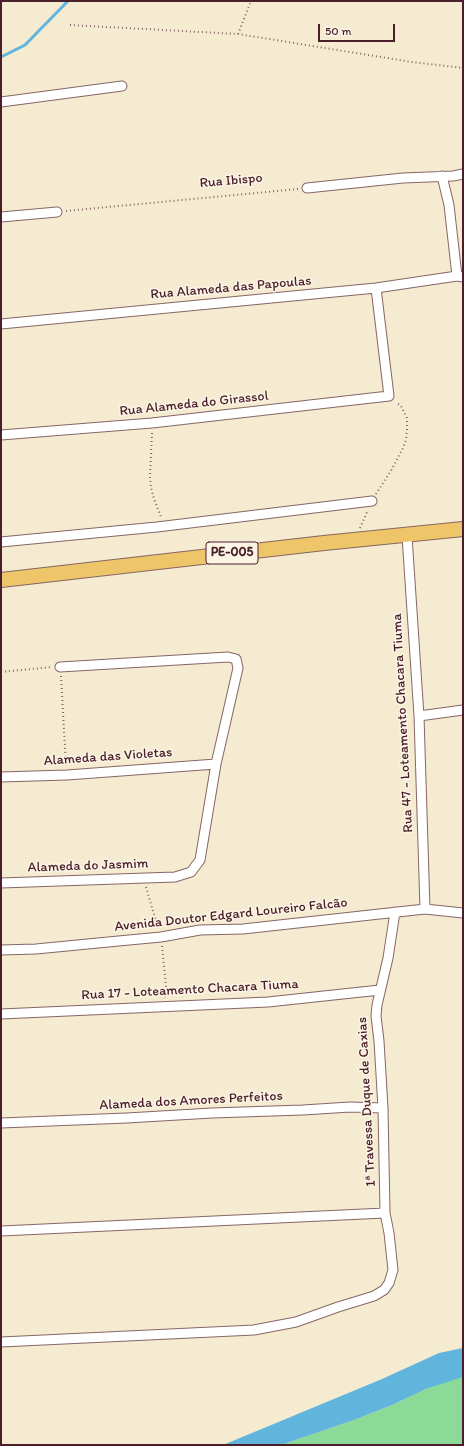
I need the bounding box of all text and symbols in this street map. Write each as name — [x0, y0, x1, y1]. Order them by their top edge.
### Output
scale bar — [320, 16, 397, 42]
text: 50 m — [325, 24, 351, 38]
street label: Rua Ibispo — [199, 170, 263, 192]
street label: Rua Alameda das Papoulas — [150, 273, 312, 303]
street label: Rua Alameda do Girassol — [119, 388, 269, 420]
road number: PE-005 — [206, 542, 258, 564]
street label: Rua 47 - Loteamento Chacara Tiuma — [389, 613, 417, 833]
street label: Alameda das Violetas — [43, 744, 173, 770]
street label: Alameda do Jasmim — [27, 855, 149, 877]
street label: Avenida Doutor Edgard Loureiro Falcão — [114, 894, 348, 936]
street label: Rua 17 - Loteamento Chacara Tiuma — [81, 976, 299, 1004]
street label: 1ª Travessa Duque de Caxias — [354, 1017, 380, 1187]
street label: Alameda dos Amores Perfeitos — [99, 1088, 283, 1114]

